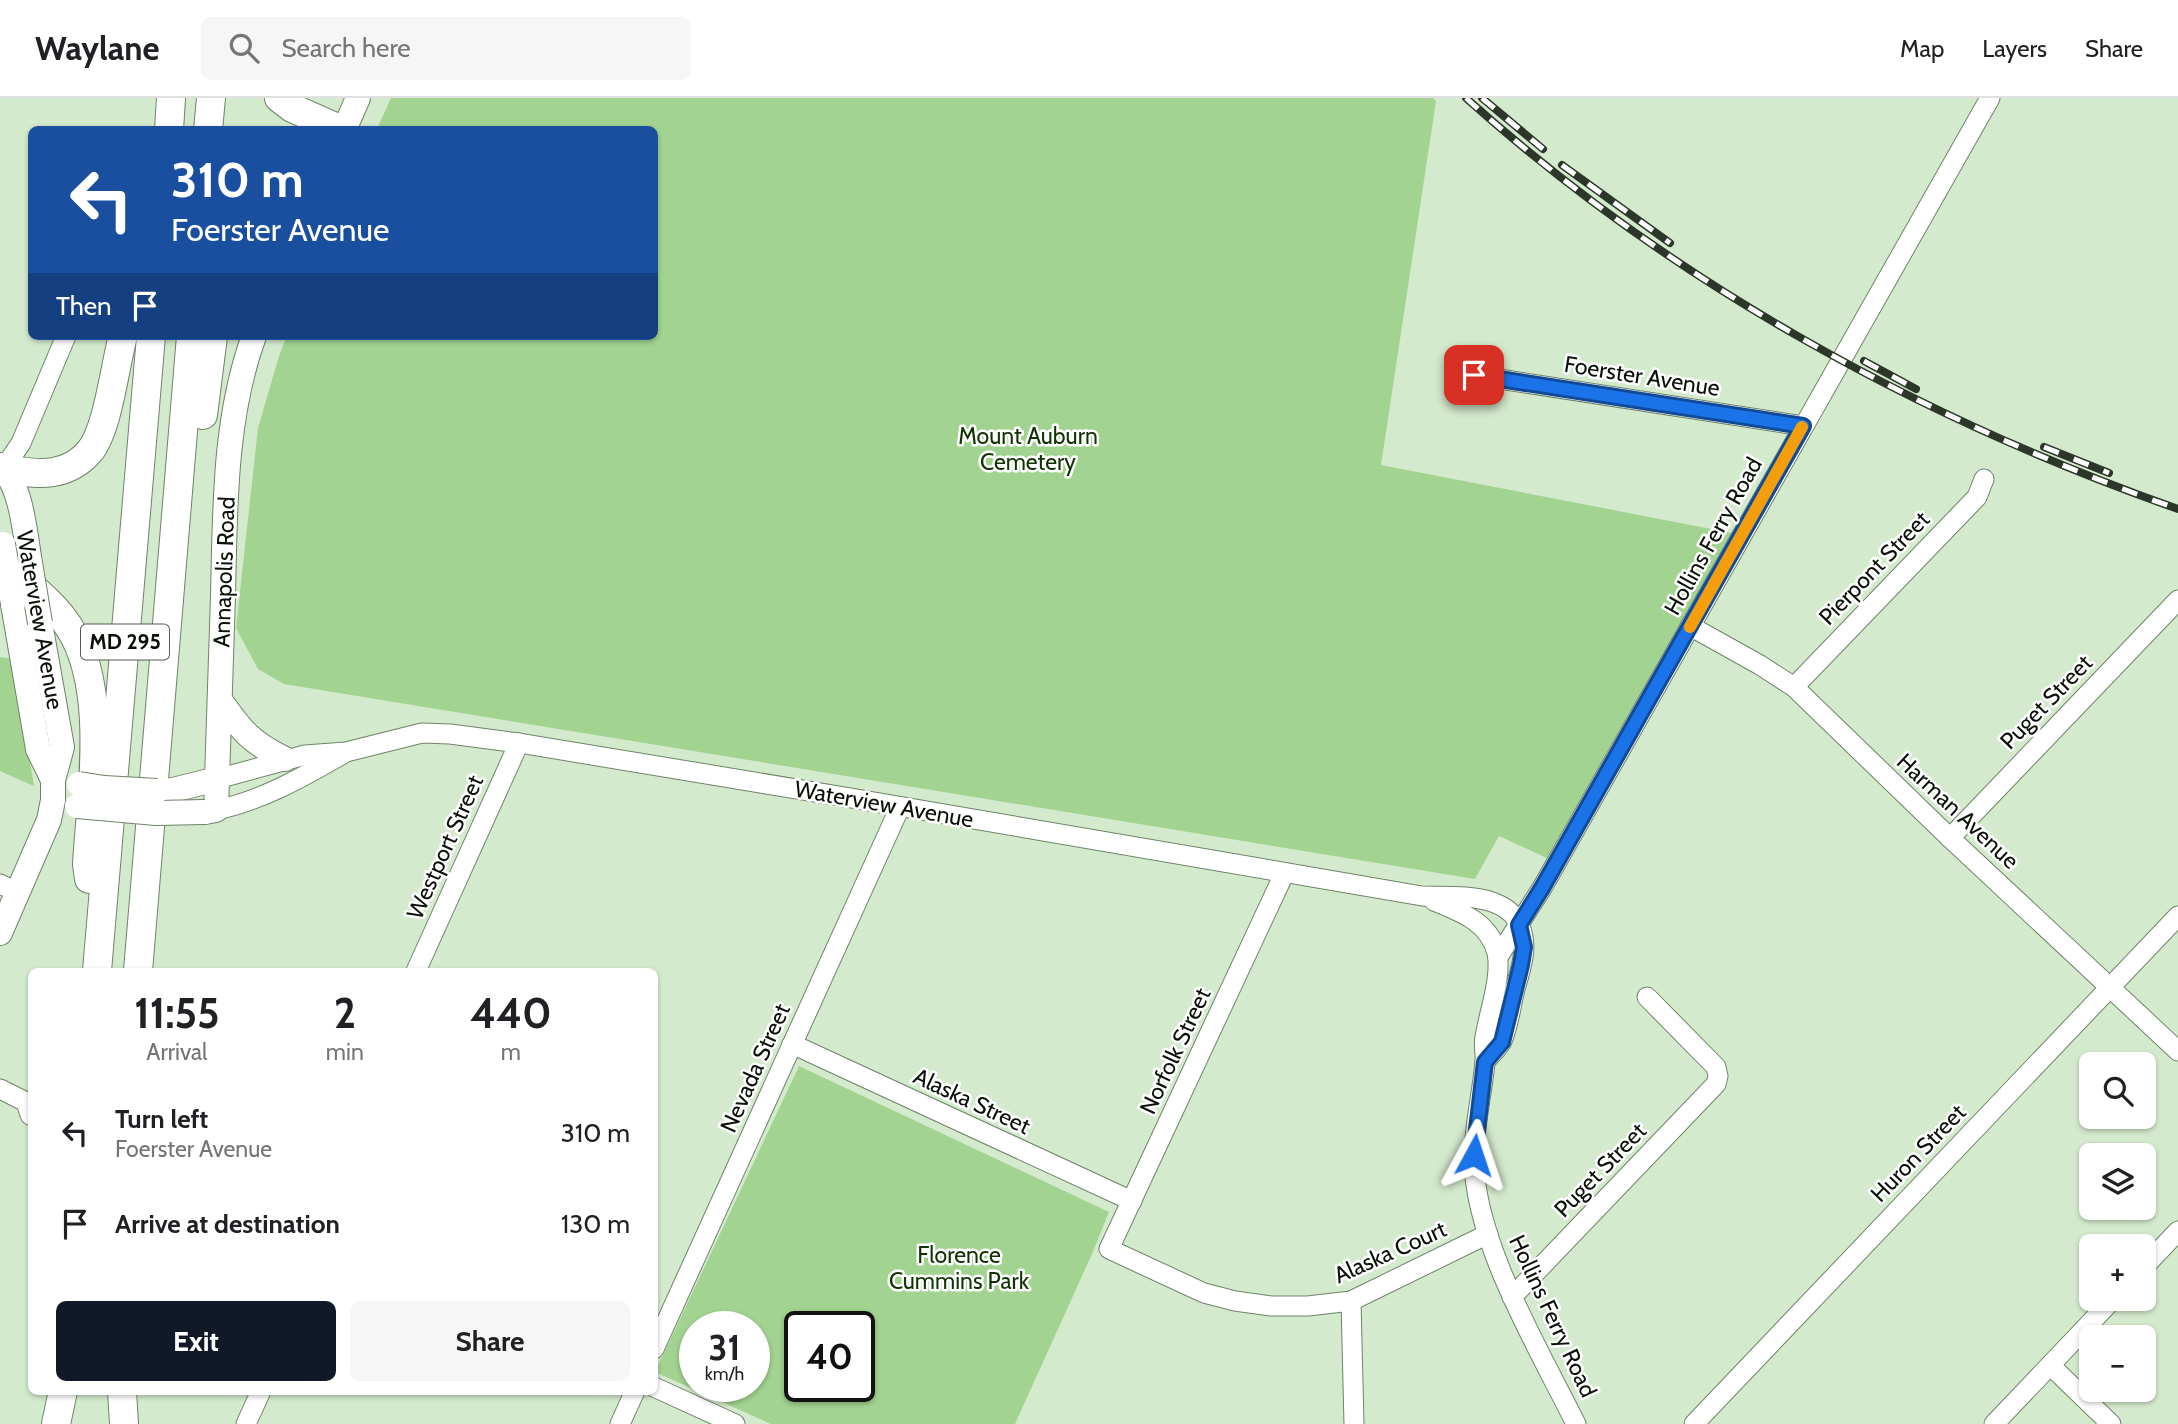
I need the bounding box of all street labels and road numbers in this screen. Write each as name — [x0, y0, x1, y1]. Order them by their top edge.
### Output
street label: Foerster Avenue — [1562, 350, 1722, 402]
street label: Hollins Ferry Road — [1658, 452, 1768, 620]
street label: Annapolis Road — [207, 496, 241, 648]
street label: Pierpont Street — [1813, 505, 1935, 631]
street label: Waterview Avenue — [10, 528, 70, 712]
road number: MD 295 — [81, 624, 169, 660]
street label: Puget Street — [1994, 649, 2098, 755]
street label: Harman Avenue — [1891, 747, 2025, 875]
street label: Westport Street — [401, 770, 489, 923]
street label: Waterview Avenue — [792, 774, 976, 834]
street label: Norfolk Street — [1134, 983, 1216, 1118]
street label: Nevada Street — [714, 999, 796, 1137]
street label: Alaska Street — [909, 1062, 1035, 1140]
street label: Huron Street — [1865, 1098, 1972, 1208]
street label: Puget Street — [1548, 1117, 1652, 1223]
street label: Alaska Court — [1330, 1215, 1451, 1289]
street label: Hollins Ferry Road — [1503, 1230, 1603, 1402]

